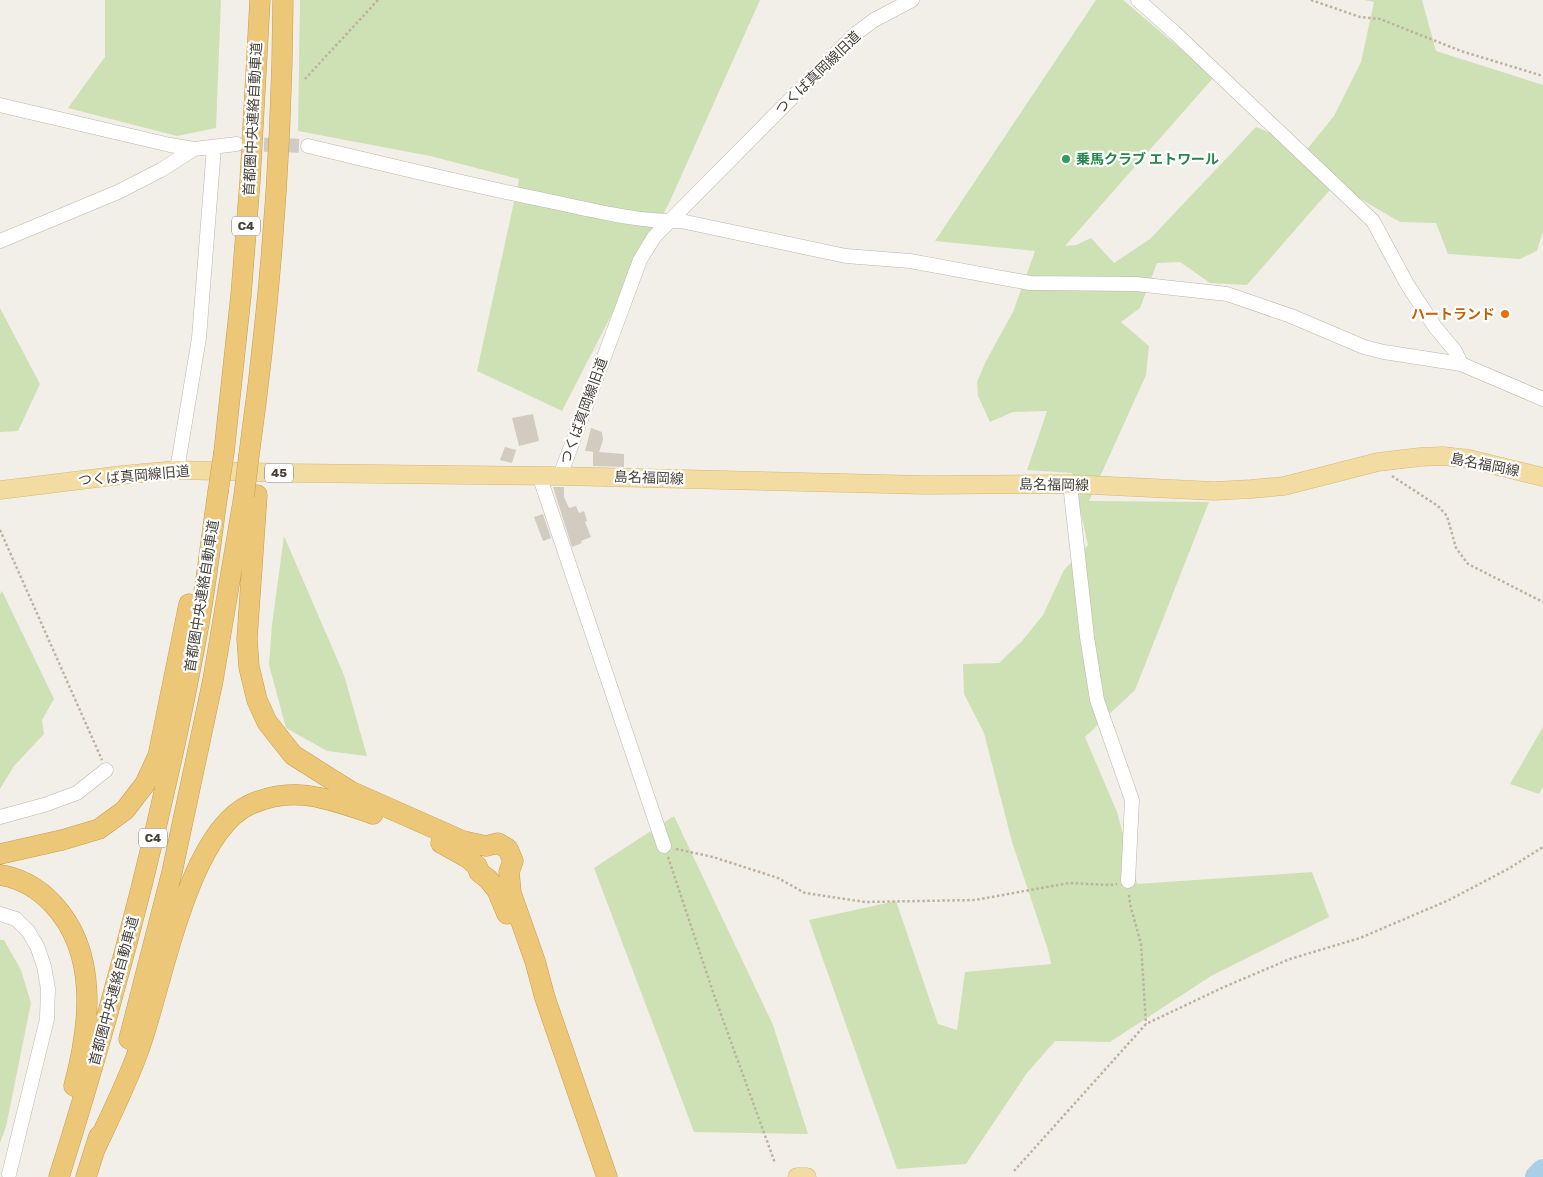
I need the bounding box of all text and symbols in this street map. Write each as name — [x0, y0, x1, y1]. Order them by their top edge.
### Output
street label: つくば真岡線旧道 — [772, 28, 864, 118]
street label: 首都圏中央連絡自動車道 — [240, 42, 266, 196]
place label: 乗馬クラブ エトワール — [1076, 151, 1219, 168]
marker: 乗馬クラブ エトワール — [1060, 153, 1072, 165]
road number: C4 — [232, 217, 260, 236]
place label: ハートランド — [1411, 306, 1495, 323]
marker: ハートランド — [1499, 308, 1511, 320]
street label: つくば真岡線旧道 — [557, 355, 611, 467]
street label: 島名福岡線 — [1449, 450, 1521, 480]
street label: つくば真岡線旧道 — [77, 463, 191, 489]
road number: 45 — [265, 463, 293, 482]
street label: 島名福岡線 — [614, 468, 684, 488]
street label: 島名福岡線 — [1019, 476, 1089, 494]
street label: 首都圏中央連絡自動車道 — [182, 519, 222, 673]
road number: C4 — [139, 828, 167, 848]
street label: 首都圏中央連絡自動車道 — [86, 914, 142, 1068]

